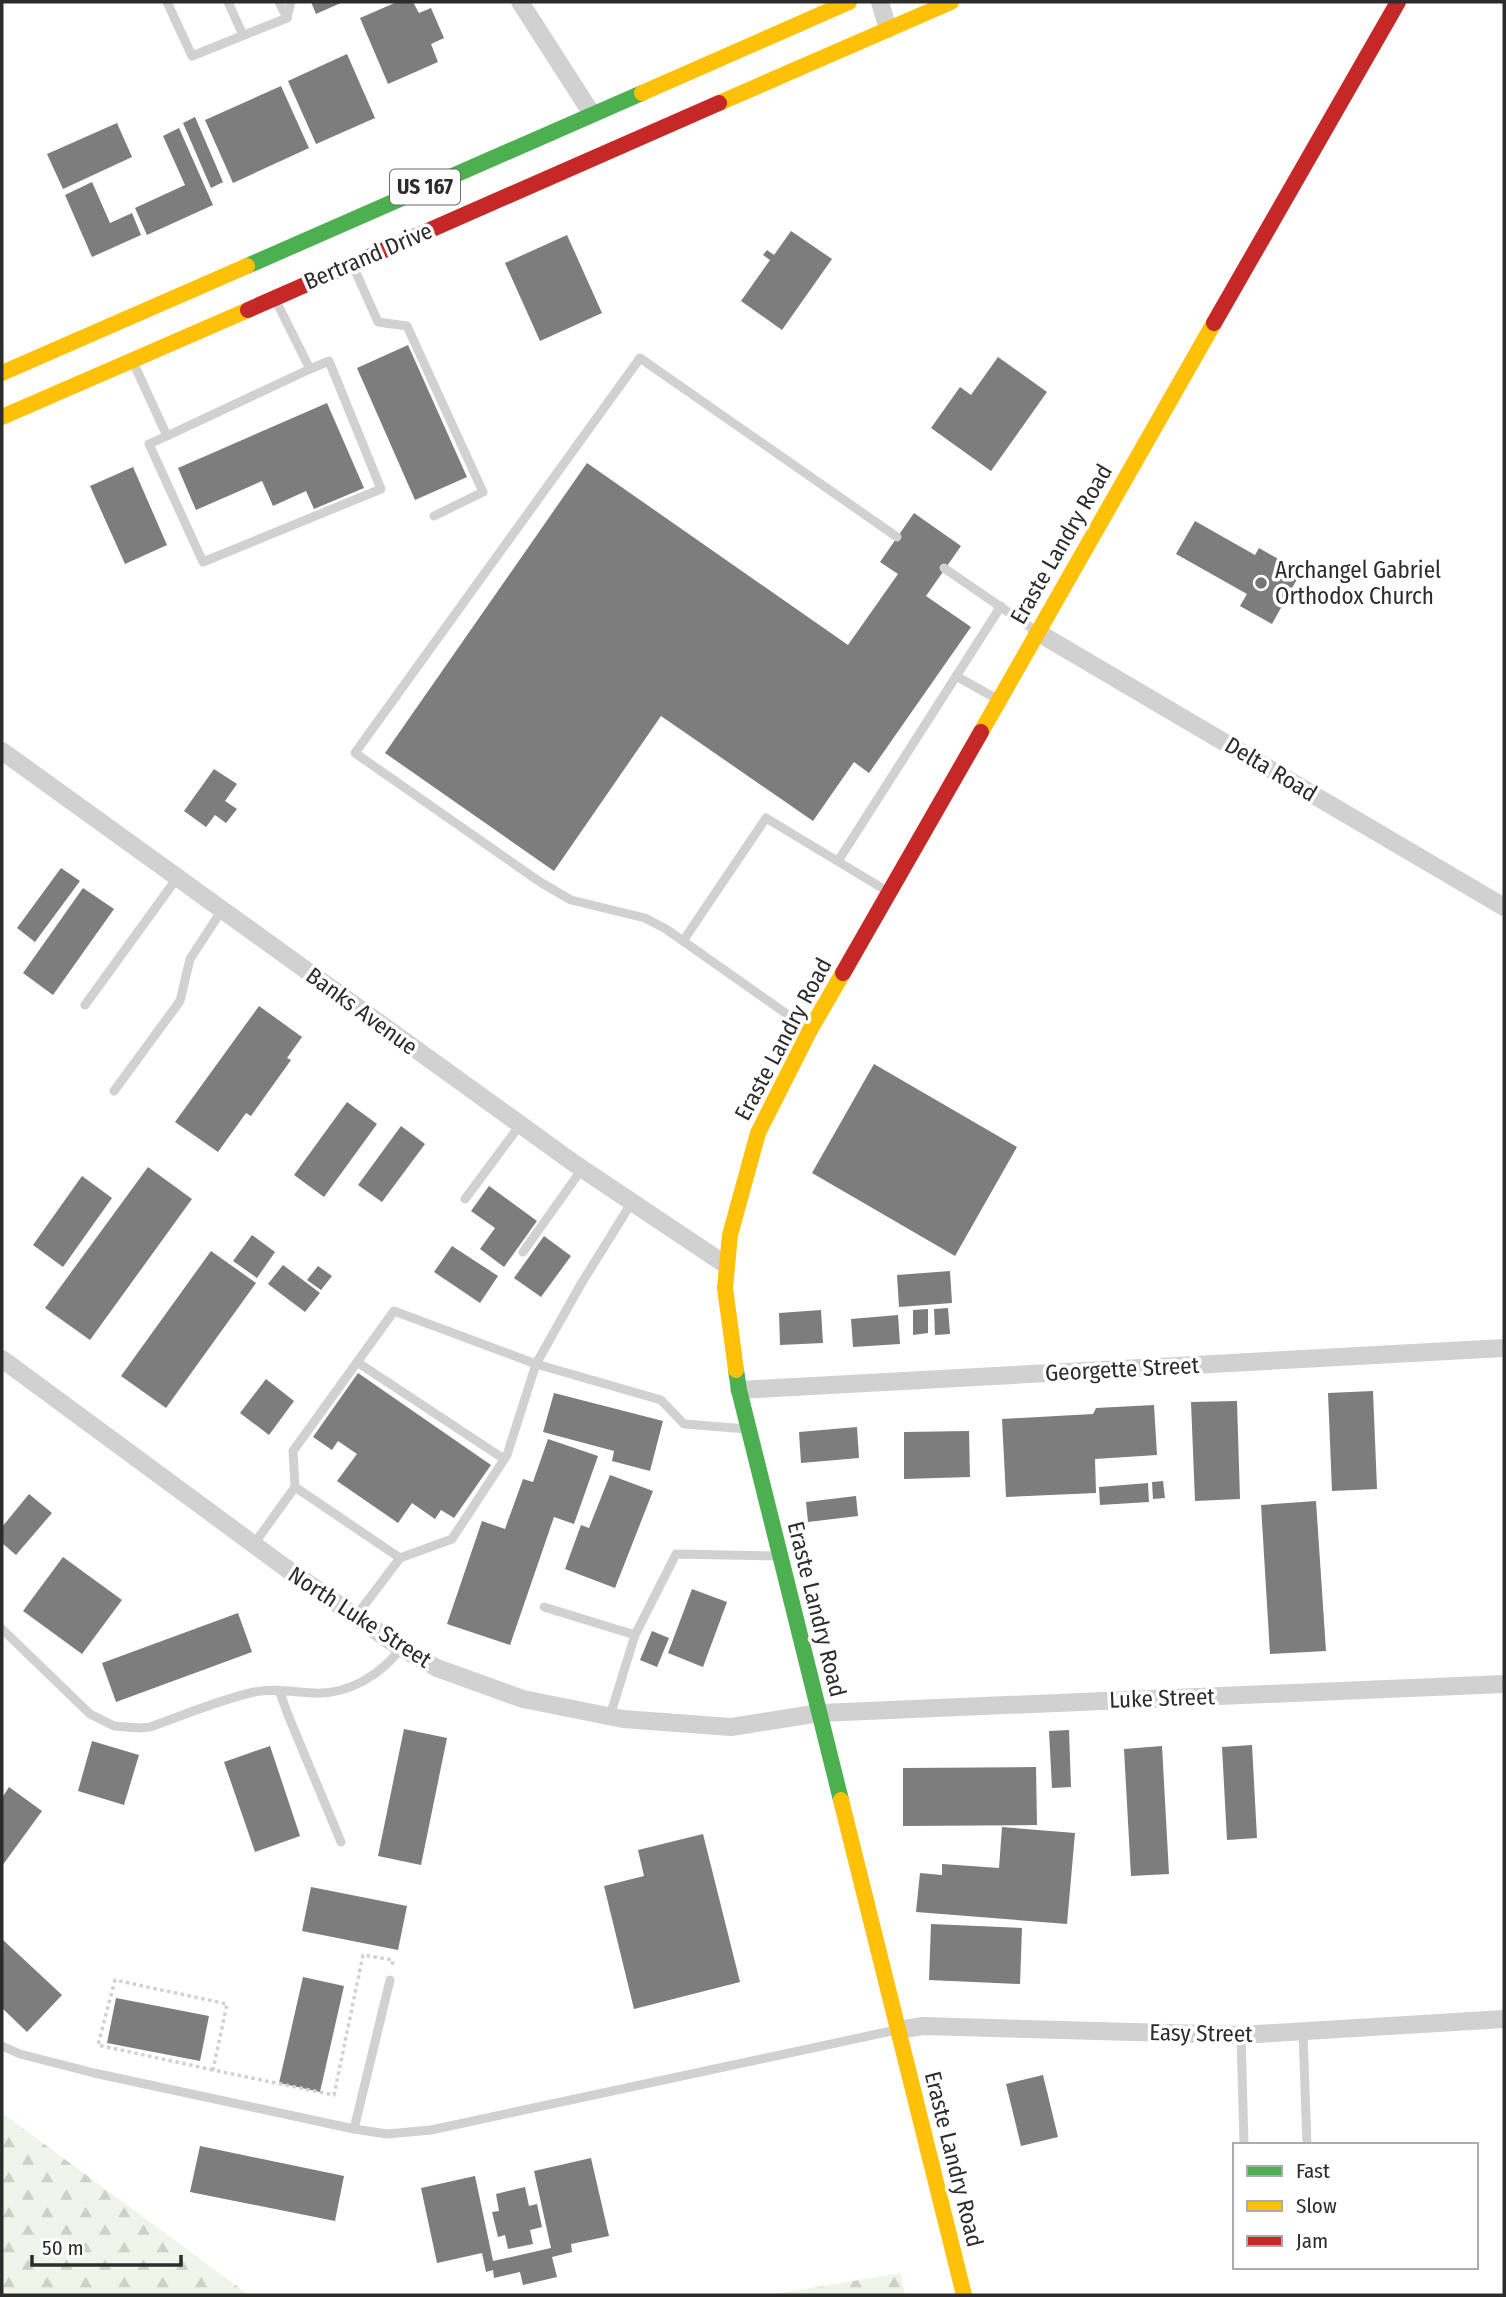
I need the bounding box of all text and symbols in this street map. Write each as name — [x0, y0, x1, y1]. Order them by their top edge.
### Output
road number: US 167 — [390, 170, 460, 204]
street label: Bertrand Drive — [300, 216, 436, 296]
street label: Eraste Landry Road — [1004, 459, 1118, 629]
place label: Archangel Gabriel Orthodox Church — [1275, 556, 1441, 610]
marker: Archangel Gabriel Orthodox Church — [1253, 575, 1269, 591]
street label: Delta Road — [1220, 731, 1322, 807]
street label: Eraste Landry Road — [728, 953, 838, 1125]
street label: Banks Avenue — [301, 961, 423, 1061]
street label: Georgette Street — [1044, 1351, 1200, 1387]
street label: Eraste Landry Road — [782, 1518, 852, 1700]
street label: North Luke Street — [283, 1560, 437, 1674]
street label: Luke Street — [1109, 1682, 1216, 1714]
street label: Easy Street — [1149, 2018, 1253, 2048]
street label: Eraste Landry Road — [919, 2068, 989, 2250]
legend — [1233, 2143, 1478, 2269]
text: Fast — [1296, 2158, 1330, 2184]
text: Slow — [1296, 2193, 1337, 2219]
scale bar — [32, 2224, 180, 2268]
text: Jam — [1296, 2228, 1328, 2254]
text: 50 m — [42, 2235, 84, 2261]

